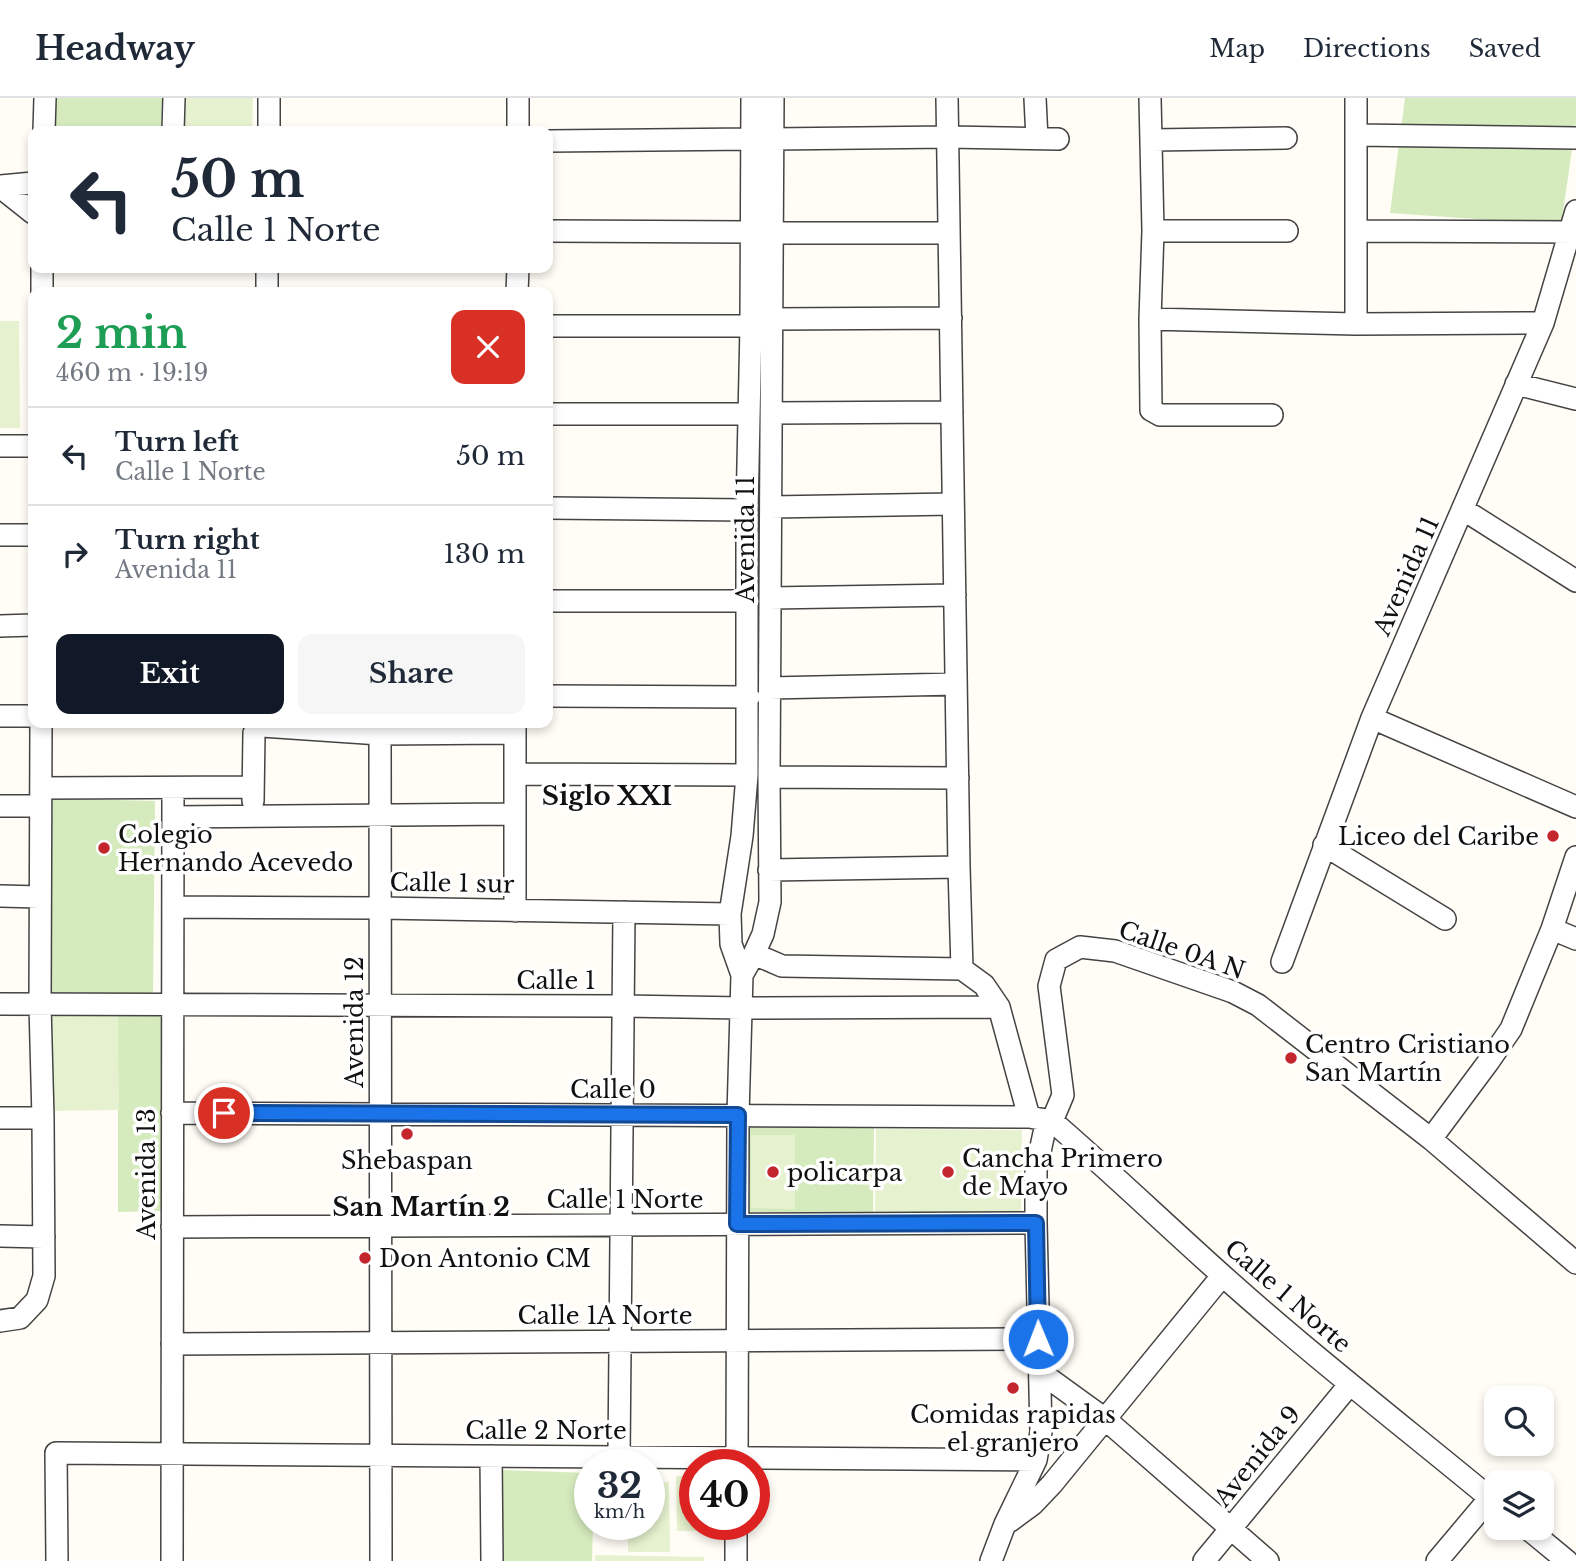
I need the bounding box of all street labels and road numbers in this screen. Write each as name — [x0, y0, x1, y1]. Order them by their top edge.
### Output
street label: Avenida 11 — [731, 475, 760, 604]
street label: Avenida 11 — [1366, 512, 1445, 641]
street label: Calle 1 sur — [389, 867, 515, 899]
street label: Calle 0A N — [1115, 915, 1249, 985]
street label: Avenida 12 — [340, 956, 369, 1089]
street label: Calle 1 — [516, 966, 596, 995]
street label: Calle 0 — [570, 1075, 656, 1104]
street label: Avenida 13 — [132, 1108, 161, 1241]
street label: Calle 1 Norte — [546, 1185, 704, 1214]
street label: Calle 1 Norte — [1219, 1233, 1357, 1359]
street label: Calle 1A Norte — [518, 1301, 692, 1330]
street label: Avenida 9 — [1207, 1400, 1306, 1513]
street label: Calle 2 Norte — [465, 1416, 627, 1445]

